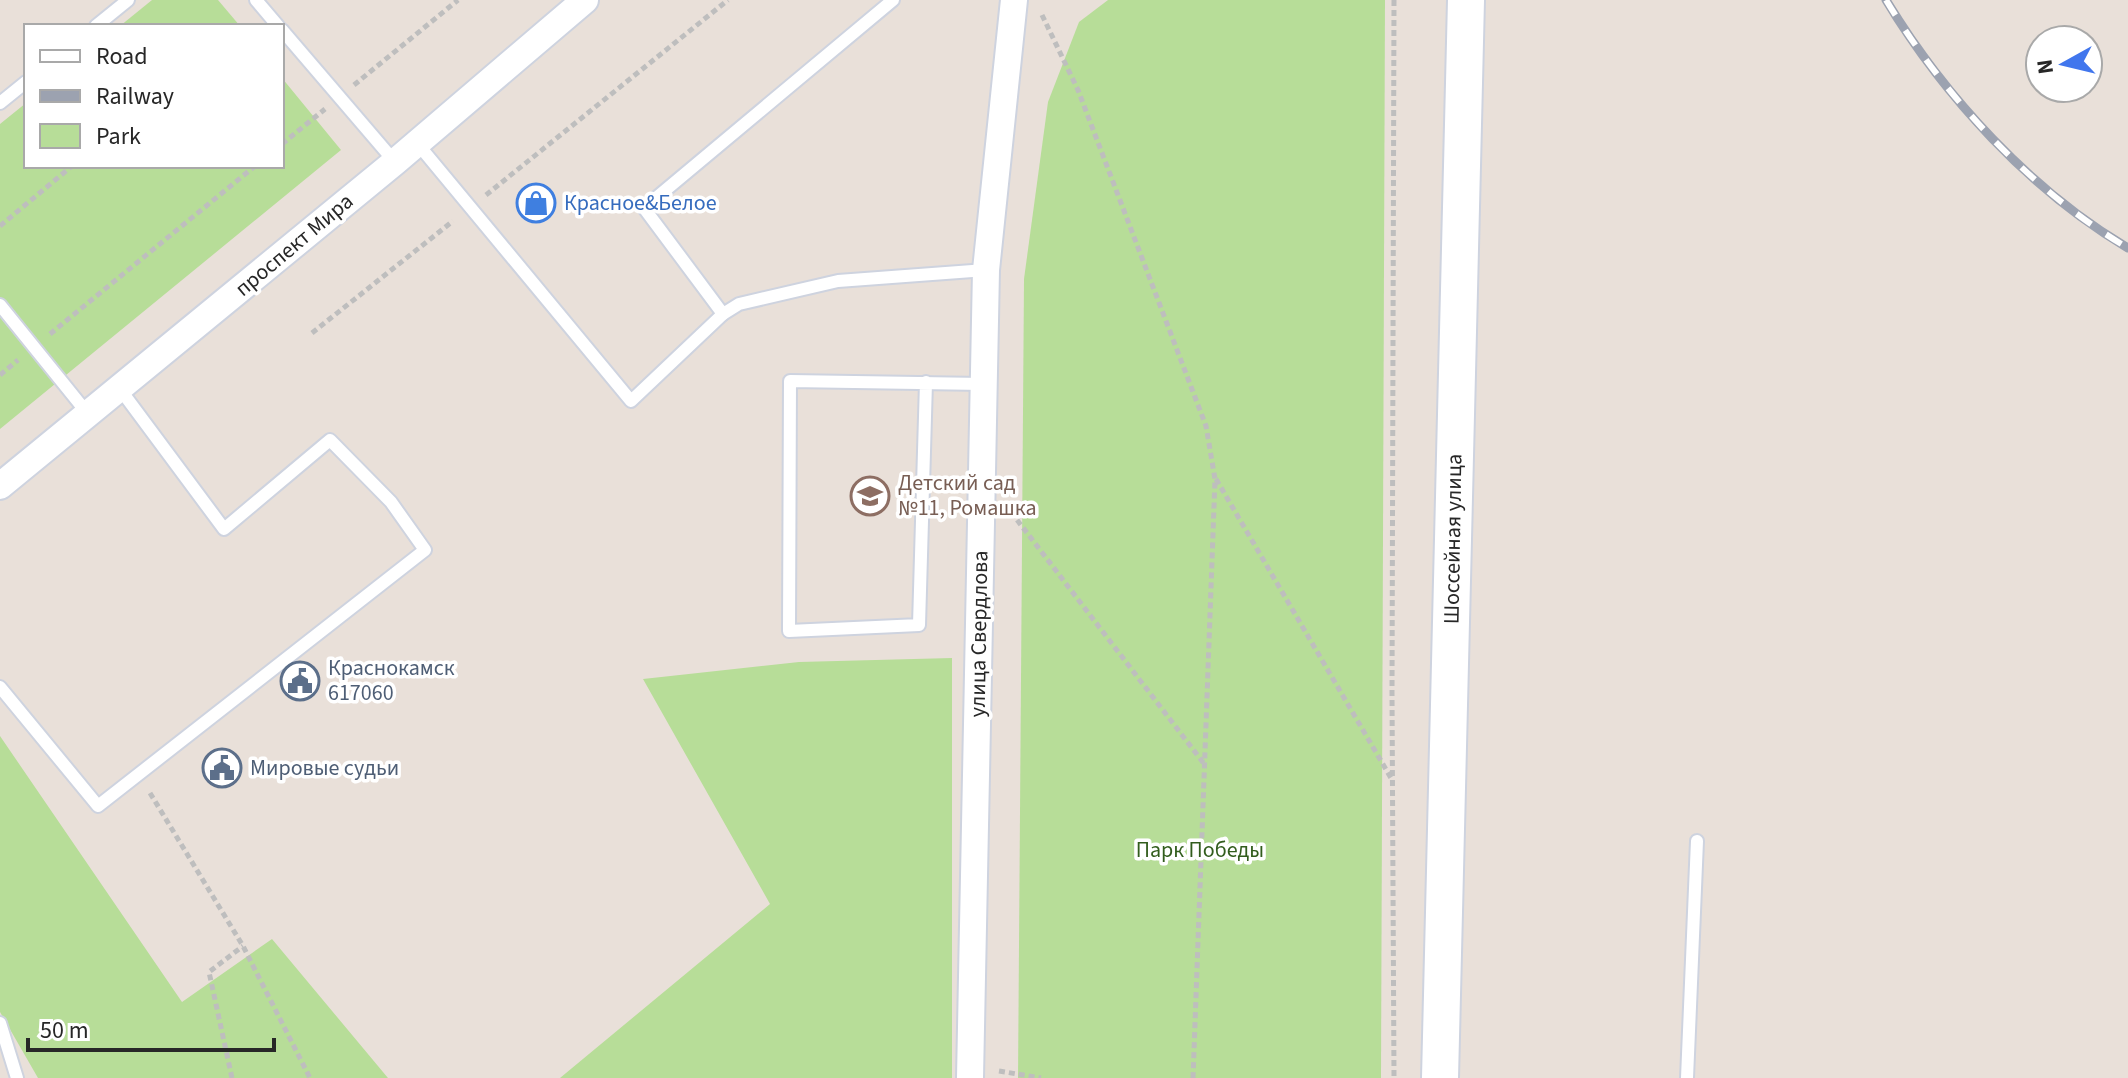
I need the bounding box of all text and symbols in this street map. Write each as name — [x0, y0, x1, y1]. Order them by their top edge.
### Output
legend — [24, 24, 284, 168]
north arrow — [2024, 24, 2104, 104]
text: Road — [96, 39, 148, 74]
text: N — [2028, 57, 2062, 76]
text: Railway — [96, 79, 174, 114]
text: Park — [96, 119, 141, 154]
shop icon: Красное&Белое — [515, 182, 557, 224]
street label: проспект Мира — [228, 186, 360, 304]
place label: Красное&Белое — [564, 187, 717, 219]
street label: Шоссейная улица — [1436, 453, 1470, 625]
place label: Детский сад №11, Ромашка — [898, 467, 1037, 524]
school or university icon: Детский сад №11, Ромашка — [849, 475, 891, 517]
street label: улица Свердлова — [962, 550, 996, 718]
place label: Краснокамск 617060 — [328, 652, 455, 709]
public building icon: Краснокамск 617060 — [279, 660, 321, 702]
public building icon: Мировые судьи — [201, 747, 243, 789]
place label: Мировые судьи — [250, 752, 399, 784]
park label: Парк Победы — [1136, 834, 1264, 866]
scale bar — [28, 1002, 274, 1052]
text: 50 m — [40, 1013, 89, 1048]

